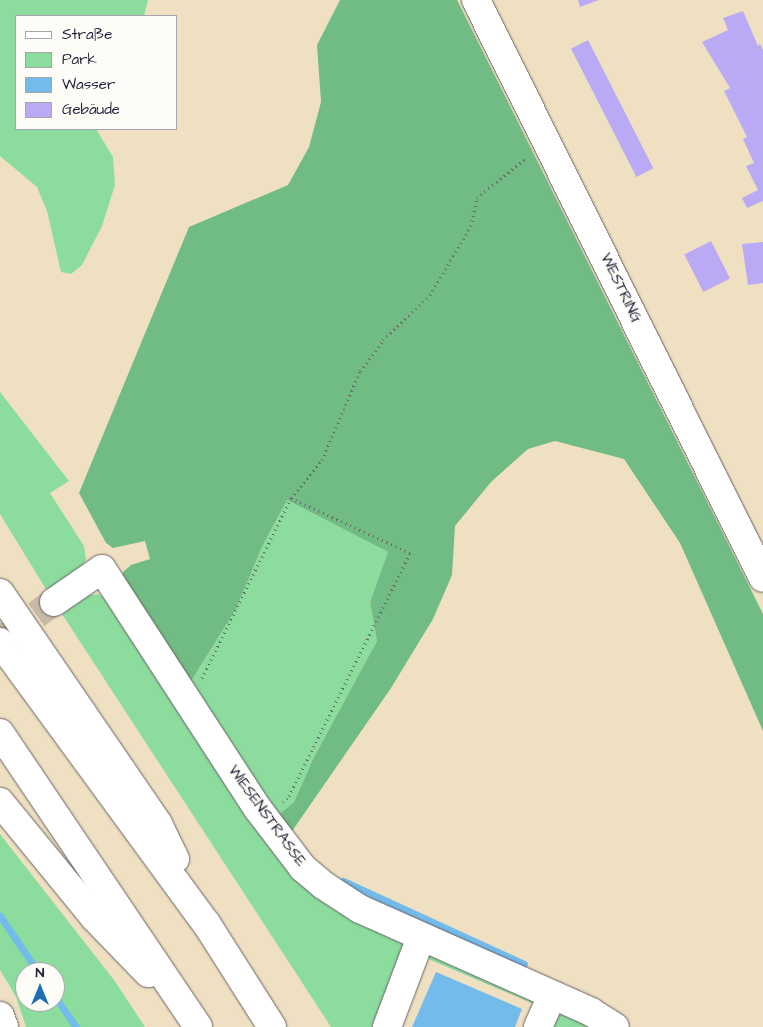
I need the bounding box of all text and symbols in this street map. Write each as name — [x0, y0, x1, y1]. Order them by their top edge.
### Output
legend — [15, 15, 178, 130]
text: Straße — [62, 24, 112, 45]
text: Park — [62, 49, 97, 70]
text: Wasser — [62, 74, 115, 95]
text: Gebäude — [62, 99, 120, 120]
street label: WESTRING — [597, 250, 645, 326]
street label: WIESENSTRASSE — [224, 762, 310, 870]
north arrow — [15, 962, 65, 1012]
text: N — [36, 963, 44, 983]

